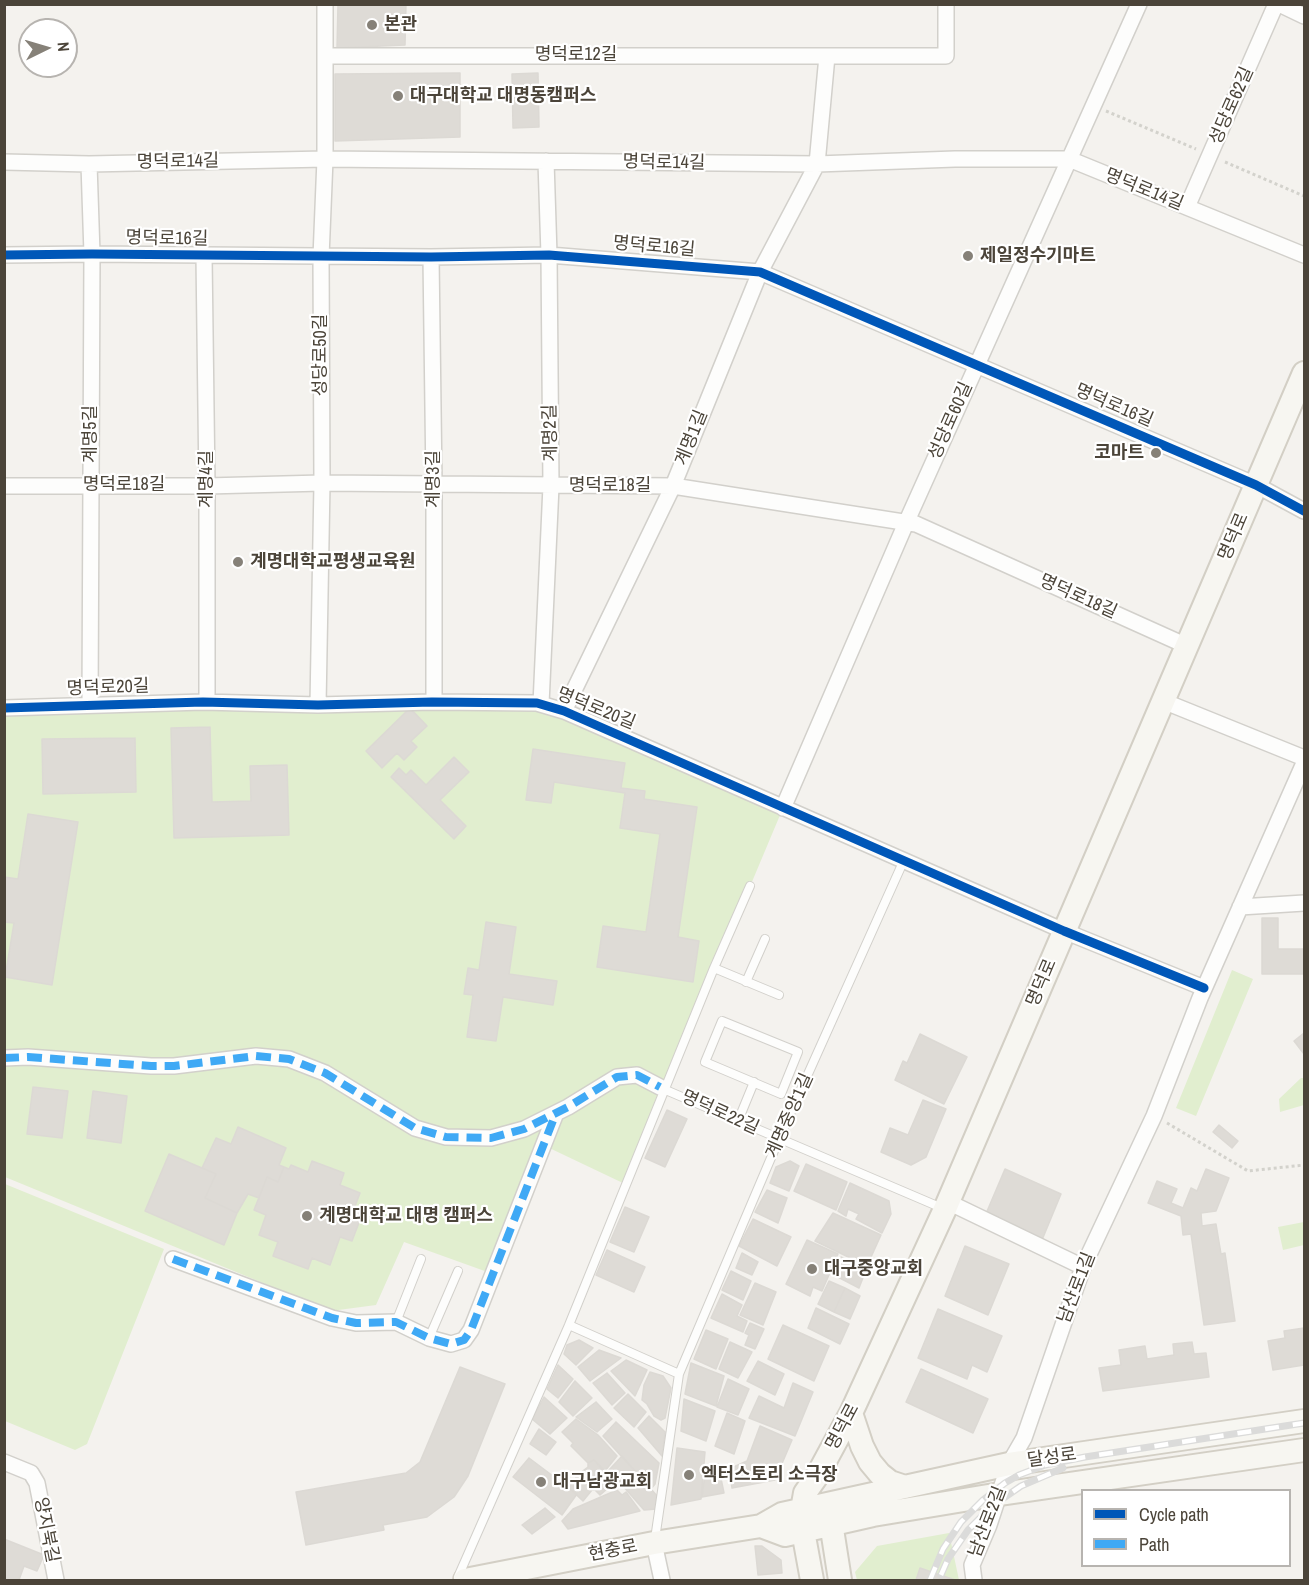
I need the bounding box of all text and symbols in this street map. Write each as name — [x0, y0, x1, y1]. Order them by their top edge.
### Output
place label: 본관 — [384, 14, 417, 36]
north arrow — [18, 18, 78, 78]
marker: 본관 — [365, 18, 379, 32]
text: N — [53, 41, 75, 52]
street label: 명덕로12길 — [535, 44, 617, 66]
street label: 성당로62길 — [1205, 64, 1259, 148]
place label: 대구대학교 대명동캠퍼스 — [410, 85, 596, 107]
marker: 대구대학교 대명동캠퍼스 — [391, 89, 405, 103]
street label: 명덕로14길 — [136, 150, 220, 174]
street label: 명덕로14길 — [622, 151, 706, 175]
street label: 명덕로14길 — [1102, 165, 1186, 215]
street label: 명덕로16길 — [125, 227, 209, 251]
street label: 명덕로16길 — [612, 233, 696, 261]
place label: 제일정수기마트 — [980, 245, 1096, 267]
marker: 제일정수기마트 — [961, 249, 975, 263]
street label: 성당로50길 — [310, 314, 332, 396]
street label: 성당로60길 — [924, 379, 978, 463]
street label: 명덕로16길 — [1072, 380, 1156, 432]
street label: 계명2길 — [540, 404, 562, 462]
street label: 계명5길 — [80, 405, 102, 463]
street label: 계명1길 — [671, 407, 713, 469]
place label: 코마트 — [1094, 442, 1144, 464]
marker: 코마트 — [1149, 446, 1163, 460]
street label: 계명4길 — [196, 450, 218, 508]
street label: 계명3길 — [423, 450, 445, 508]
street label: 명덕로18길 — [83, 474, 165, 496]
street label: 명덕로18길 — [569, 475, 651, 497]
street label: 명덕로 — [1214, 510, 1254, 564]
place label: 계명대학교평생교육원 — [250, 551, 416, 573]
marker: 계명대학교평생교육원 — [231, 555, 245, 569]
street label: 명덕로18길 — [1036, 570, 1120, 624]
street label: 명덕로20길 — [66, 676, 150, 700]
street label: 명덕로20길 — [554, 684, 638, 734]
street label: 명덕로 — [1022, 956, 1062, 1010]
street label: 계명중앙1길 — [762, 1070, 818, 1162]
street label: 명덕로22길 — [678, 1086, 762, 1140]
place label: 계명대학교 대명 캠퍼스 — [319, 1205, 493, 1227]
marker: 계명대학교 대명 캠퍼스 — [300, 1209, 314, 1223]
street label: 남산로1길 — [1054, 1249, 1100, 1327]
place label: 대구중앙교회 — [824, 1258, 923, 1280]
marker: 대구중앙교회 — [805, 1262, 819, 1276]
street label: 명덕로 — [822, 1400, 864, 1454]
street label: 달성로 — [1026, 1444, 1078, 1472]
place label: 엑터스토리 소극장 — [701, 1464, 838, 1486]
marker: 엑터스토리 소극장 — [682, 1468, 696, 1482]
place label: 대구남광교회 — [553, 1471, 652, 1493]
marker: 대구남광교회 — [534, 1475, 548, 1489]
street label: 남산로2길 — [965, 1483, 1011, 1561]
legend — [1081, 1489, 1291, 1567]
street label: 양지북길 — [29, 1495, 63, 1565]
text: Cycle path — [1139, 1502, 1209, 1527]
text: Path — [1139, 1532, 1169, 1557]
street label: 현충로 — [587, 1536, 639, 1566]

